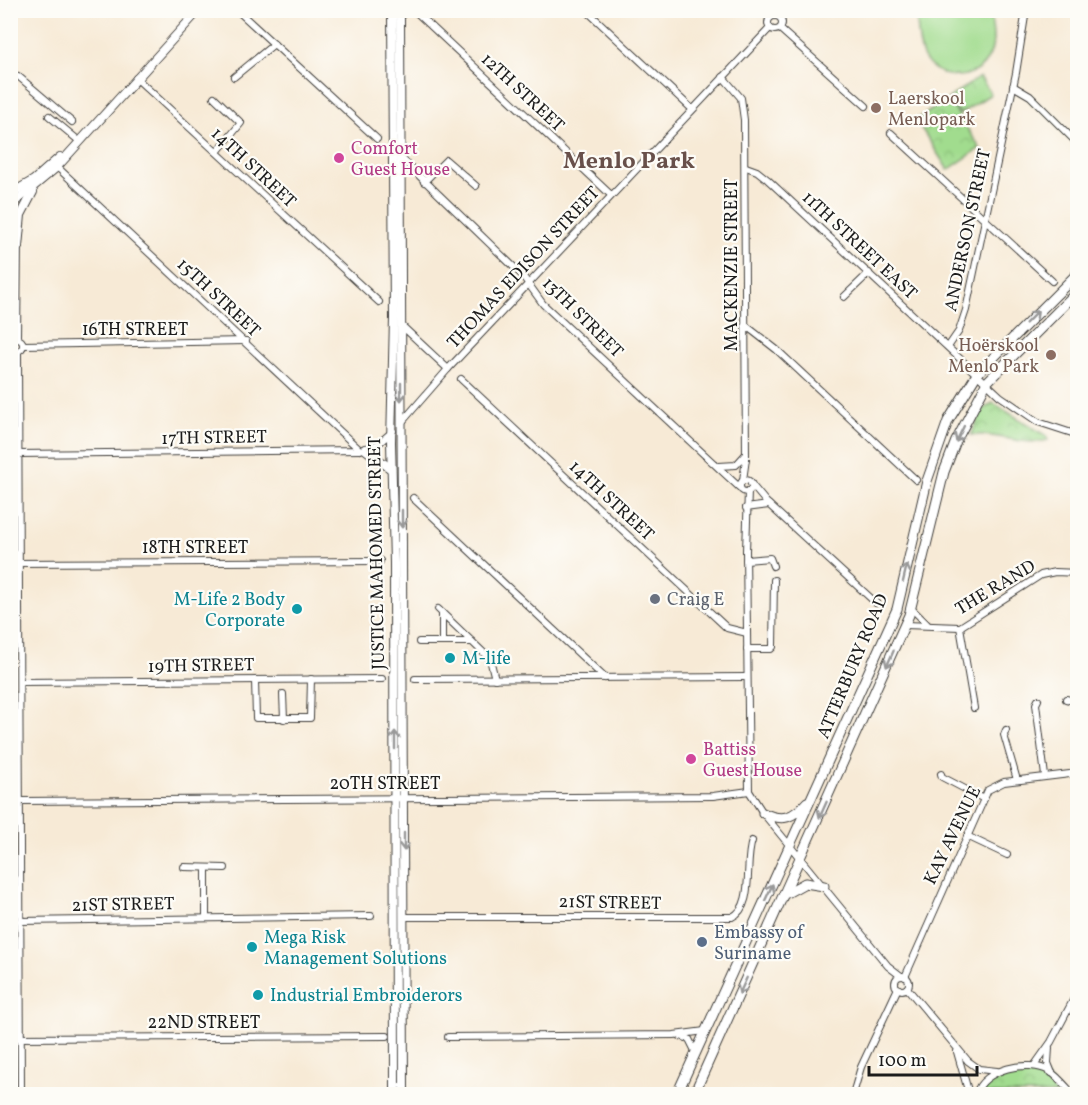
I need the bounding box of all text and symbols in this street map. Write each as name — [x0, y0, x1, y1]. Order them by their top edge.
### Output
street label: 12TH STREET — [475, 48, 570, 139]
place label: Laerskool Menlopark — [888, 87, 975, 133]
marker: Laerskool Menlopark — [869, 101, 883, 115]
street label: 14TH STREET — [205, 122, 301, 215]
place label: Comfort Guest House — [351, 137, 450, 183]
district label: Menlo Park — [563, 145, 695, 179]
street label: ANDERSON STREET — [939, 146, 998, 314]
marker: Comfort Guest House — [332, 151, 346, 165]
street label: MACKENZIE STREET — [720, 178, 745, 351]
street label: THOMAS EDISON STREET — [442, 181, 606, 355]
street label: 11TH STREET EAST — [796, 186, 922, 306]
street label: 15TH STREET — [171, 253, 266, 344]
street label: 13TH STREET — [536, 272, 628, 365]
one-way arrow — [1024, 309, 1039, 324]
street label: 16TH STREET — [82, 318, 189, 343]
place label: Hoërskool Menlo Park — [948, 334, 1039, 380]
marker: Hoërskool Menlo Park — [1044, 348, 1058, 362]
one-way arrow — [395, 381, 407, 401]
one-way arrow — [953, 424, 965, 442]
street label: 17TH STREET — [161, 425, 268, 452]
street label: JUSTICE MAHOMED STREET — [363, 435, 392, 670]
street label: 14TH STREET — [563, 455, 659, 548]
one-way arrow — [396, 509, 408, 529]
street label: 18TH STREET — [142, 536, 249, 561]
street label: THE RAND — [951, 555, 1041, 622]
one-way arrow — [900, 564, 911, 583]
place label: M-Life 2 Body Corporate — [174, 588, 285, 634]
place label: Craig E — [667, 588, 724, 613]
street label: ATTERBURY ROAD — [812, 590, 895, 743]
marker: Craig E — [648, 592, 662, 606]
marker: M-Life 2 Body Corporate — [290, 602, 304, 616]
place label: M-life — [462, 647, 511, 672]
one-way arrow — [884, 650, 895, 668]
marker: M-life — [443, 651, 457, 665]
street label: 19TH STREET — [147, 653, 255, 680]
one-way arrow — [389, 730, 401, 750]
place label: Battiss Guest House — [703, 738, 802, 784]
marker: Battiss Guest House — [684, 752, 698, 766]
street label: 20TH STREET — [330, 772, 441, 797]
street label: KAY AVENUE — [919, 782, 988, 889]
one-way arrow — [817, 801, 828, 819]
one-way arrow — [398, 831, 410, 851]
one-way arrow — [764, 884, 776, 902]
street label: 21ST STREET — [558, 890, 662, 917]
street label: 21ST STREET — [71, 892, 175, 919]
place label: Embassy of Suriname — [714, 921, 805, 967]
place label: Mega Risk Management Solutions — [264, 926, 447, 972]
marker: Embassy of Suriname — [695, 935, 709, 949]
marker: Mega Risk Management Solutions — [245, 940, 259, 954]
one-way arrow — [736, 977, 748, 995]
place label: Industrial Embroiderors — [270, 984, 463, 1009]
marker: Industrial Embroiderors — [251, 988, 265, 1002]
street label: 22ND STREET — [148, 1011, 261, 1036]
scale bar — [869, 1039, 977, 1077]
text: 100 m — [878, 1049, 927, 1074]

